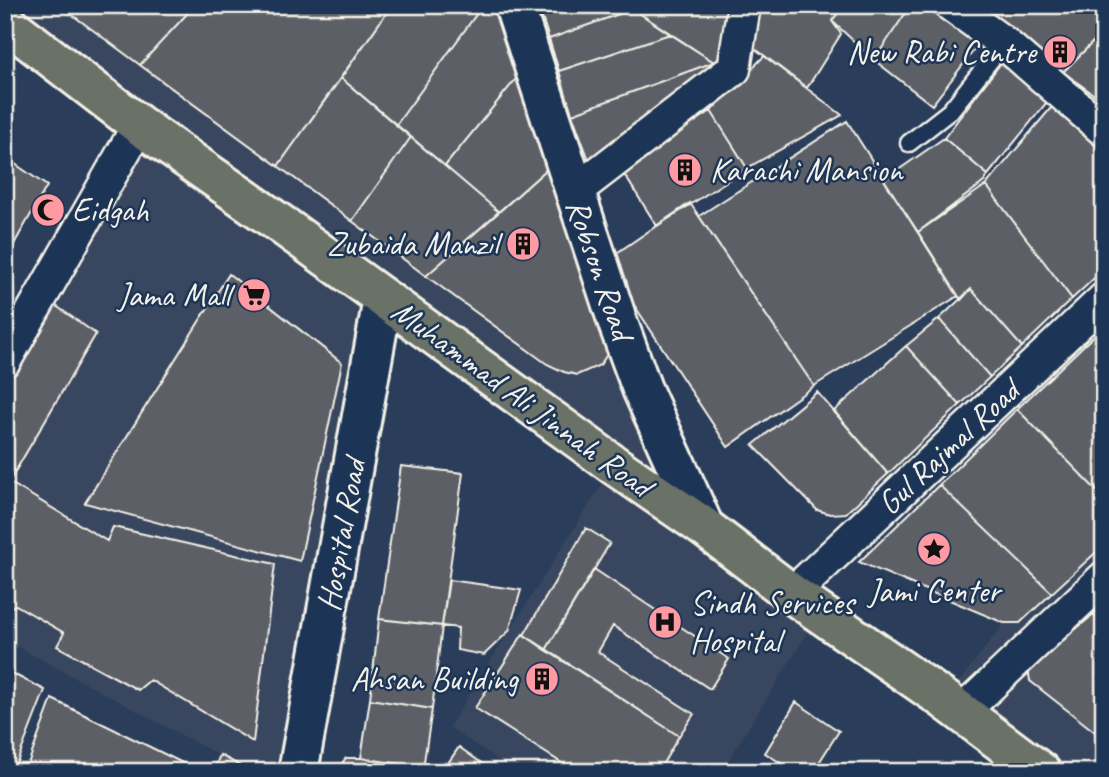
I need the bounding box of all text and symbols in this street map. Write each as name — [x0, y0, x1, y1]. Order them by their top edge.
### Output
place label: New Rabi Centre — [847, 31, 1038, 73]
building icon: New Rabi Centre — [1041, 33, 1079, 71]
place label: Karachi Mansion — [710, 149, 904, 191]
building icon: Karachi Mansion — [666, 151, 704, 189]
place label: Eidgah — [72, 189, 150, 231]
mosque icon: Eidgah — [29, 191, 67, 229]
street label: Robson Road — [556, 193, 645, 349]
place label: Zubaida Manzil — [327, 223, 503, 265]
building icon: Zubaida Manzil — [504, 225, 542, 263]
place label: Jama Mall — [116, 274, 235, 316]
supermarket icon: Jama Mall — [235, 276, 273, 314]
street label: Muhammad Ali Jinnah Road — [384, 290, 664, 509]
street label: Gul Rajmal Road — [868, 367, 1032, 524]
street label: Hospital Road — [307, 451, 376, 614]
place icon: Jami Center — [915, 530, 953, 568]
place label: Jami Center — [866, 570, 1003, 612]
place label: Sindh Services Hospital — [690, 582, 856, 662]
hospital icon: Sindh Services Hospital — [646, 603, 684, 641]
place label: Ahsan Building — [351, 658, 519, 700]
building icon: Ahsan Building — [523, 660, 561, 698]

